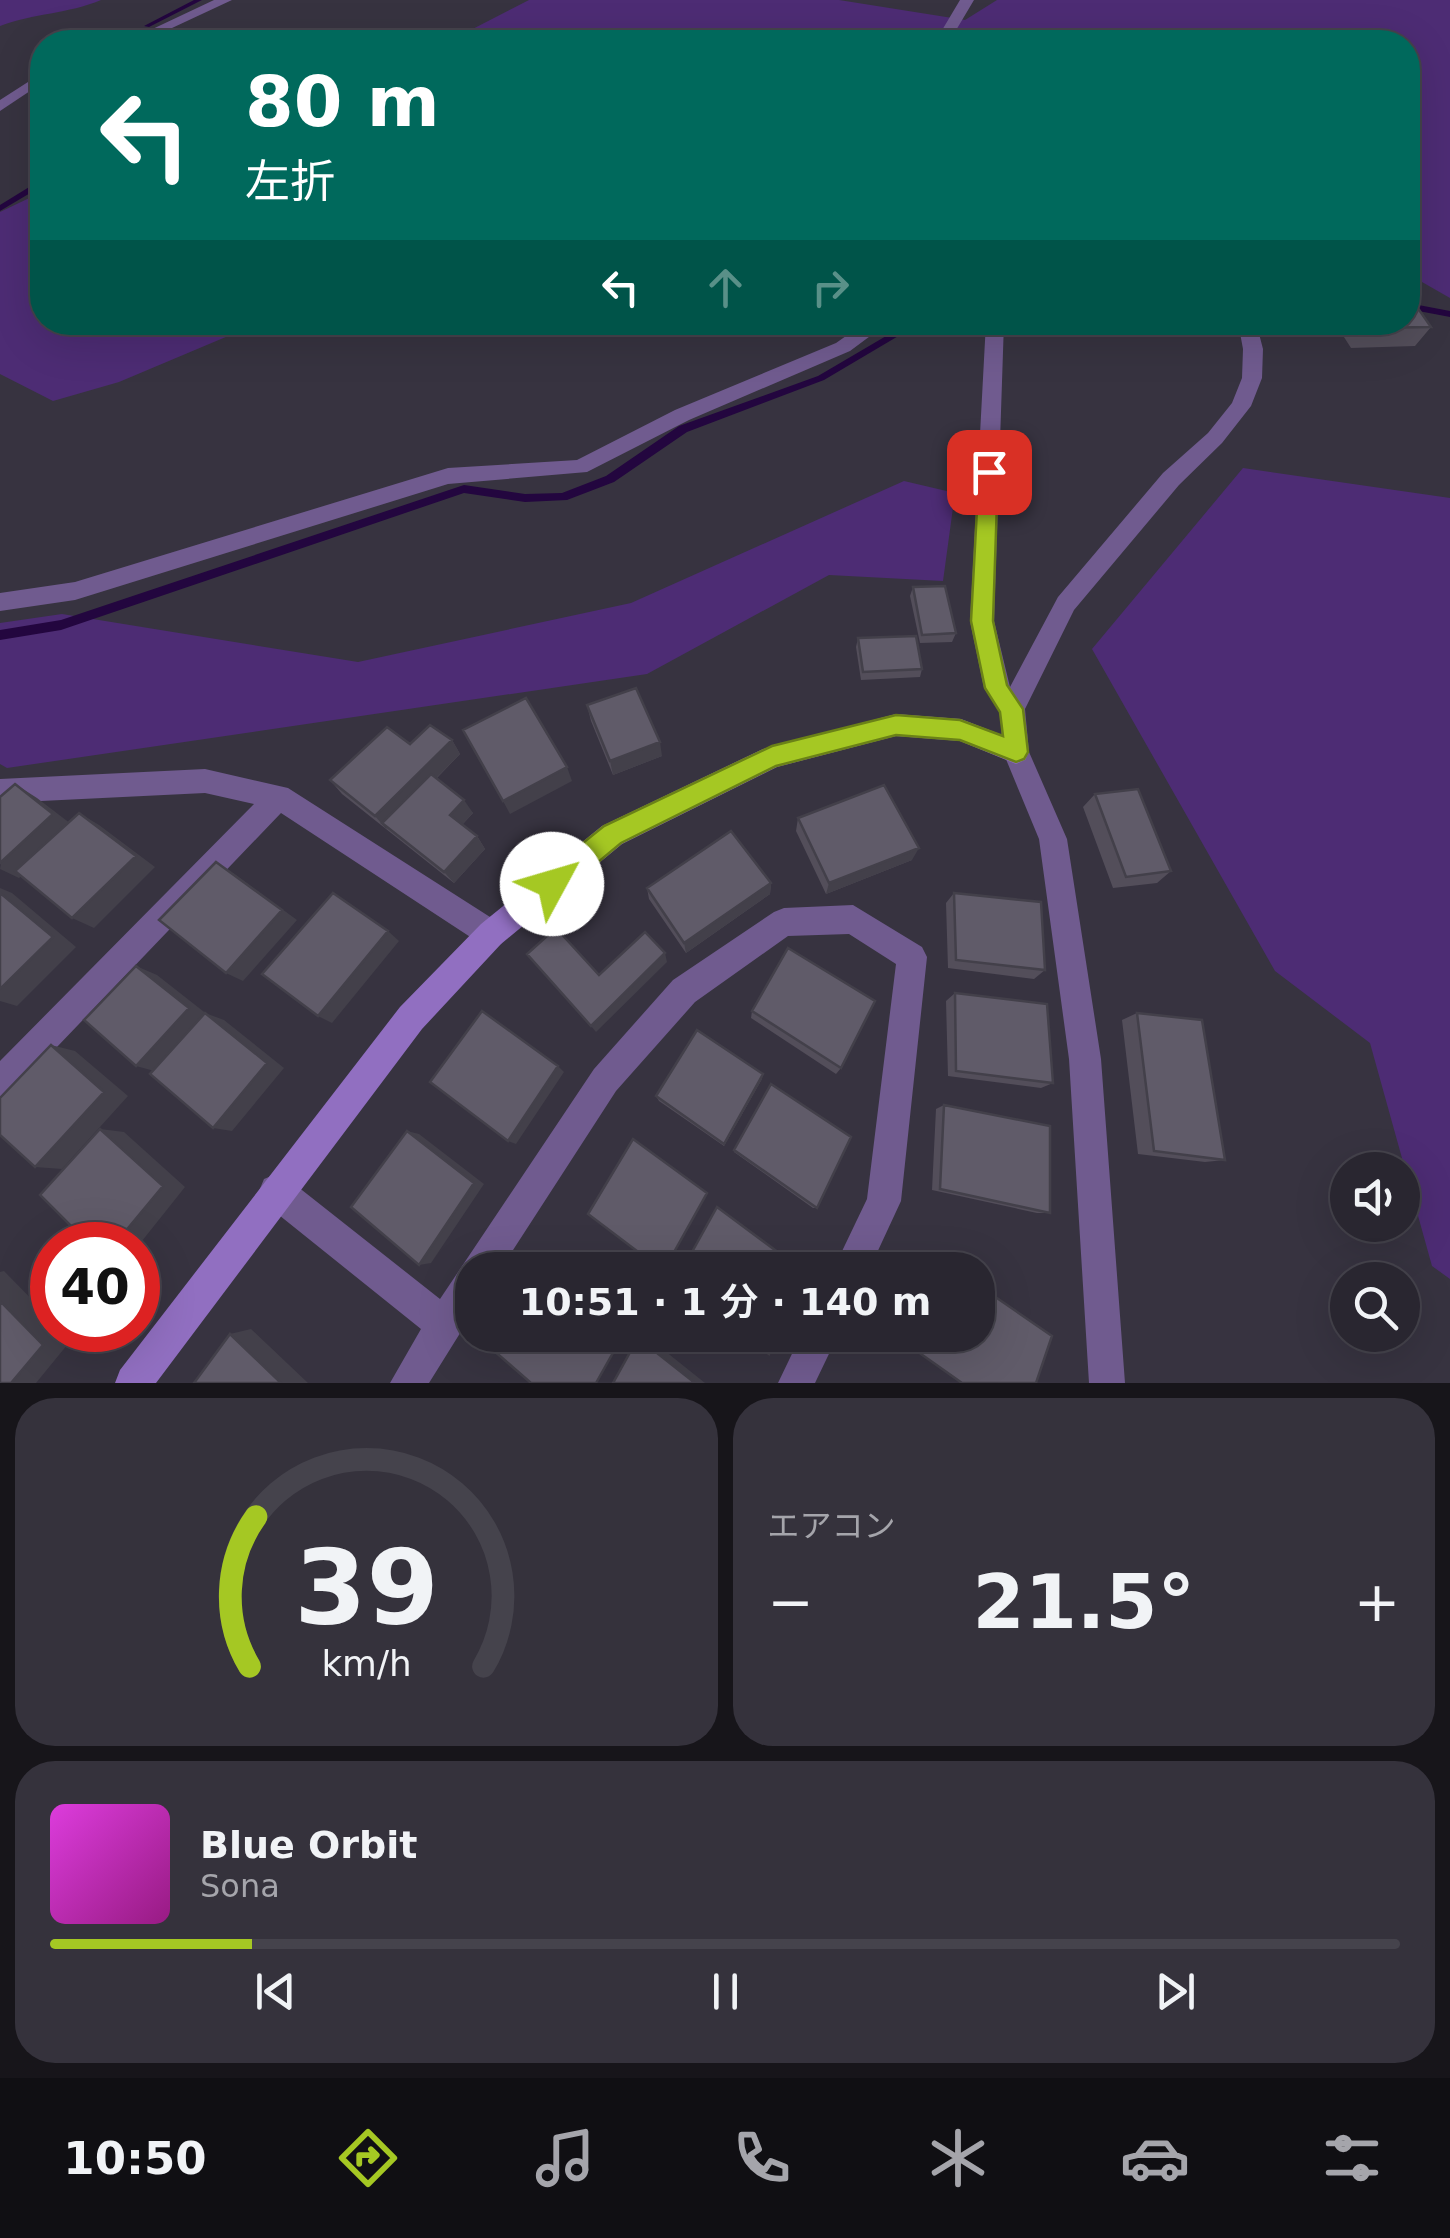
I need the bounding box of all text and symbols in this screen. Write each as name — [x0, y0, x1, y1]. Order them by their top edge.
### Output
text: 80 m — [245, 61, 440, 143]
icon: left — [80, 70, 210, 200]
text: 左折 — [245, 155, 335, 208]
icon: left — [593, 260, 648, 315]
icon: ahead — [698, 260, 753, 315]
icon: right — [803, 260, 858, 315]
pin — [947, 430, 1032, 515]
icon: arrive — [962, 445, 1017, 500]
position arrow — [500, 832, 604, 936]
map controls — [1330, 1152, 1420, 1352]
button: sound — [1330, 1152, 1420, 1242]
speed limit sign: 40 — [30, 1222, 160, 1352]
button: search — [1330, 1262, 1420, 1352]
text: 10:51 · 1 分 · 140 m — [519, 1280, 931, 1324]
text: エアコン — [768, 1507, 896, 1545]
text: 39 — [294, 1527, 439, 1649]
text: 21.5° — [972, 1558, 1195, 1646]
text: − — [768, 1570, 814, 1634]
text: + — [1354, 1570, 1400, 1634]
text: km/h — [321, 1643, 411, 1684]
text: Blue Orbit — [200, 1823, 417, 1867]
text: Sona — [200, 1867, 280, 1905]
icon: previous — [248, 1964, 303, 2019]
icon: pause — [698, 1964, 753, 2019]
icon: next — [1148, 1964, 1203, 2019]
icon: directions — [333, 2123, 403, 2193]
icon: music — [530, 2123, 600, 2193]
icon: phone — [727, 2123, 797, 2193]
icon: climate — [923, 2123, 993, 2193]
icon: car — [1120, 2123, 1190, 2193]
icon: filters — [1317, 2123, 1387, 2193]
text: 10:50 — [63, 2132, 207, 2185]

